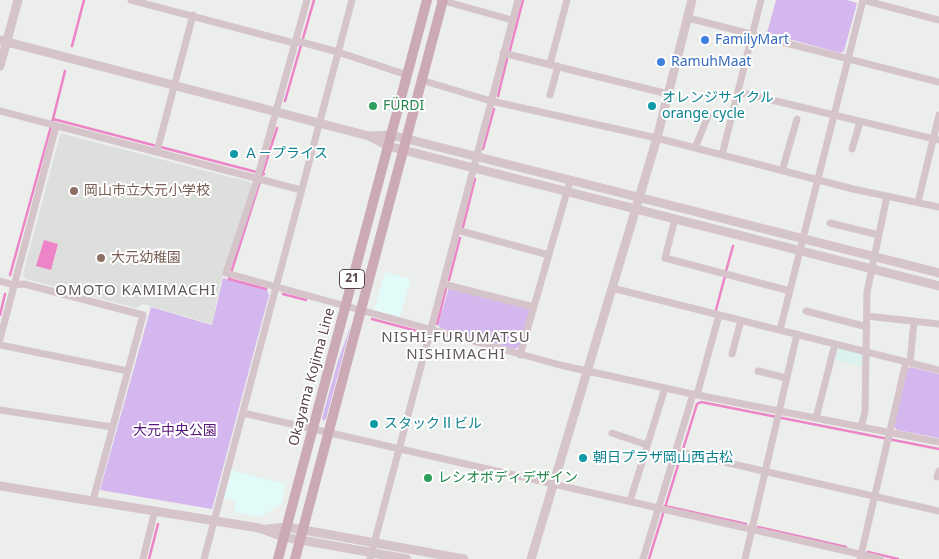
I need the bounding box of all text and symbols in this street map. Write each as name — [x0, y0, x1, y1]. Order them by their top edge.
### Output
place label: FamilyMart — [715, 32, 789, 48]
marker: FamilyMart — [699, 34, 711, 46]
place label: RamuhMaat — [671, 54, 751, 70]
marker: RamuhMaat — [655, 56, 667, 68]
place label: オレンジサイクル orange cycle — [662, 90, 774, 122]
place label: FÜRDI — [383, 98, 424, 114]
marker: FÜRDI — [367, 100, 379, 112]
marker: オレンジサイクル orange cycle — [646, 100, 658, 112]
place label: Ａ－プライス — [244, 146, 328, 162]
marker: Ａ－プライス — [228, 148, 240, 160]
place label: 岡山市立大元小学校 — [84, 183, 210, 199]
marker: 岡山市立大元小学校 — [68, 185, 80, 197]
place label: 大元幼稚園 — [111, 250, 181, 266]
marker: 大元幼稚園 — [95, 252, 107, 264]
road number: 21 — [340, 270, 364, 288]
district label: OMOTO KAMIMACHI — [53, 282, 219, 300]
street label: Okayama Kojima Line — [285, 306, 339, 448]
district label: NISHI-FURUMATSU NISHIMACHI — [379, 329, 533, 364]
place label: スタックⅡビル — [384, 416, 482, 432]
marker: スタックⅡビル — [368, 418, 380, 430]
park label: 大元中央公園 — [133, 423, 217, 439]
place label: 朝日プラザ岡山西古松 — [593, 450, 733, 466]
marker: 朝日プラザ岡山西古松 — [577, 452, 589, 464]
place label: レシオボディデザイン — [438, 470, 578, 486]
marker: レシオボディデザイン — [422, 472, 434, 484]

